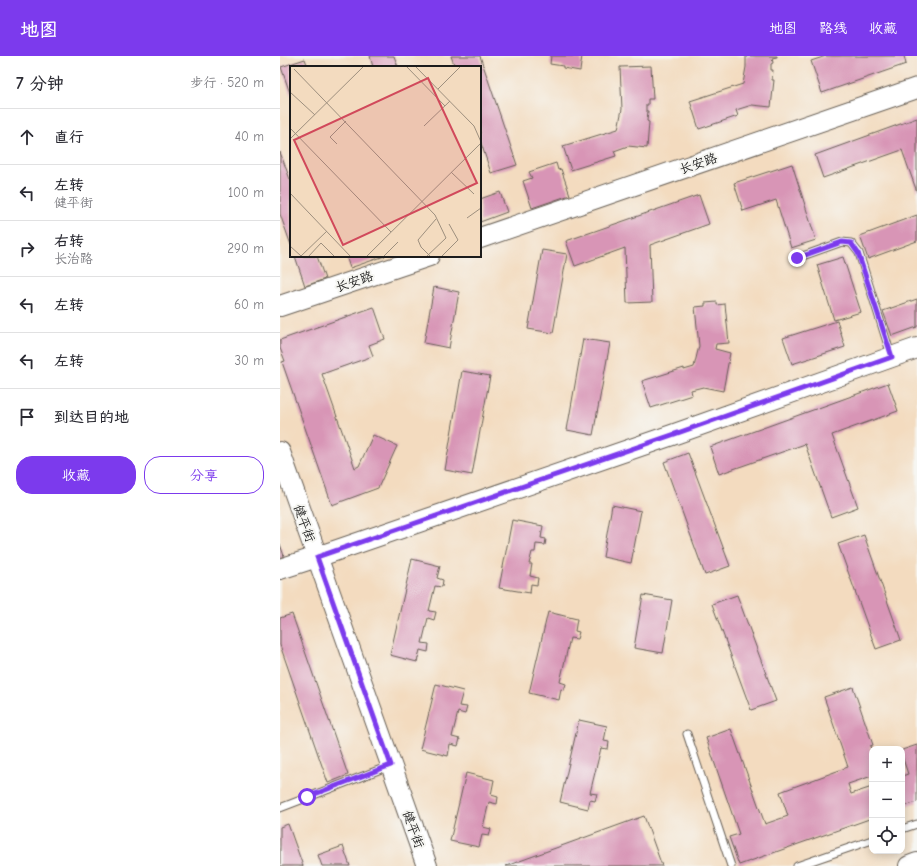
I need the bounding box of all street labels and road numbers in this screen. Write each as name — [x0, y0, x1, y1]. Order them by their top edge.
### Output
street label: 长安路 — [677, 150, 719, 177]
street label: 长安路 — [333, 268, 375, 295]
street label: 健平街 — [291, 502, 318, 544]
street label: 健平街 — [400, 808, 427, 850]

